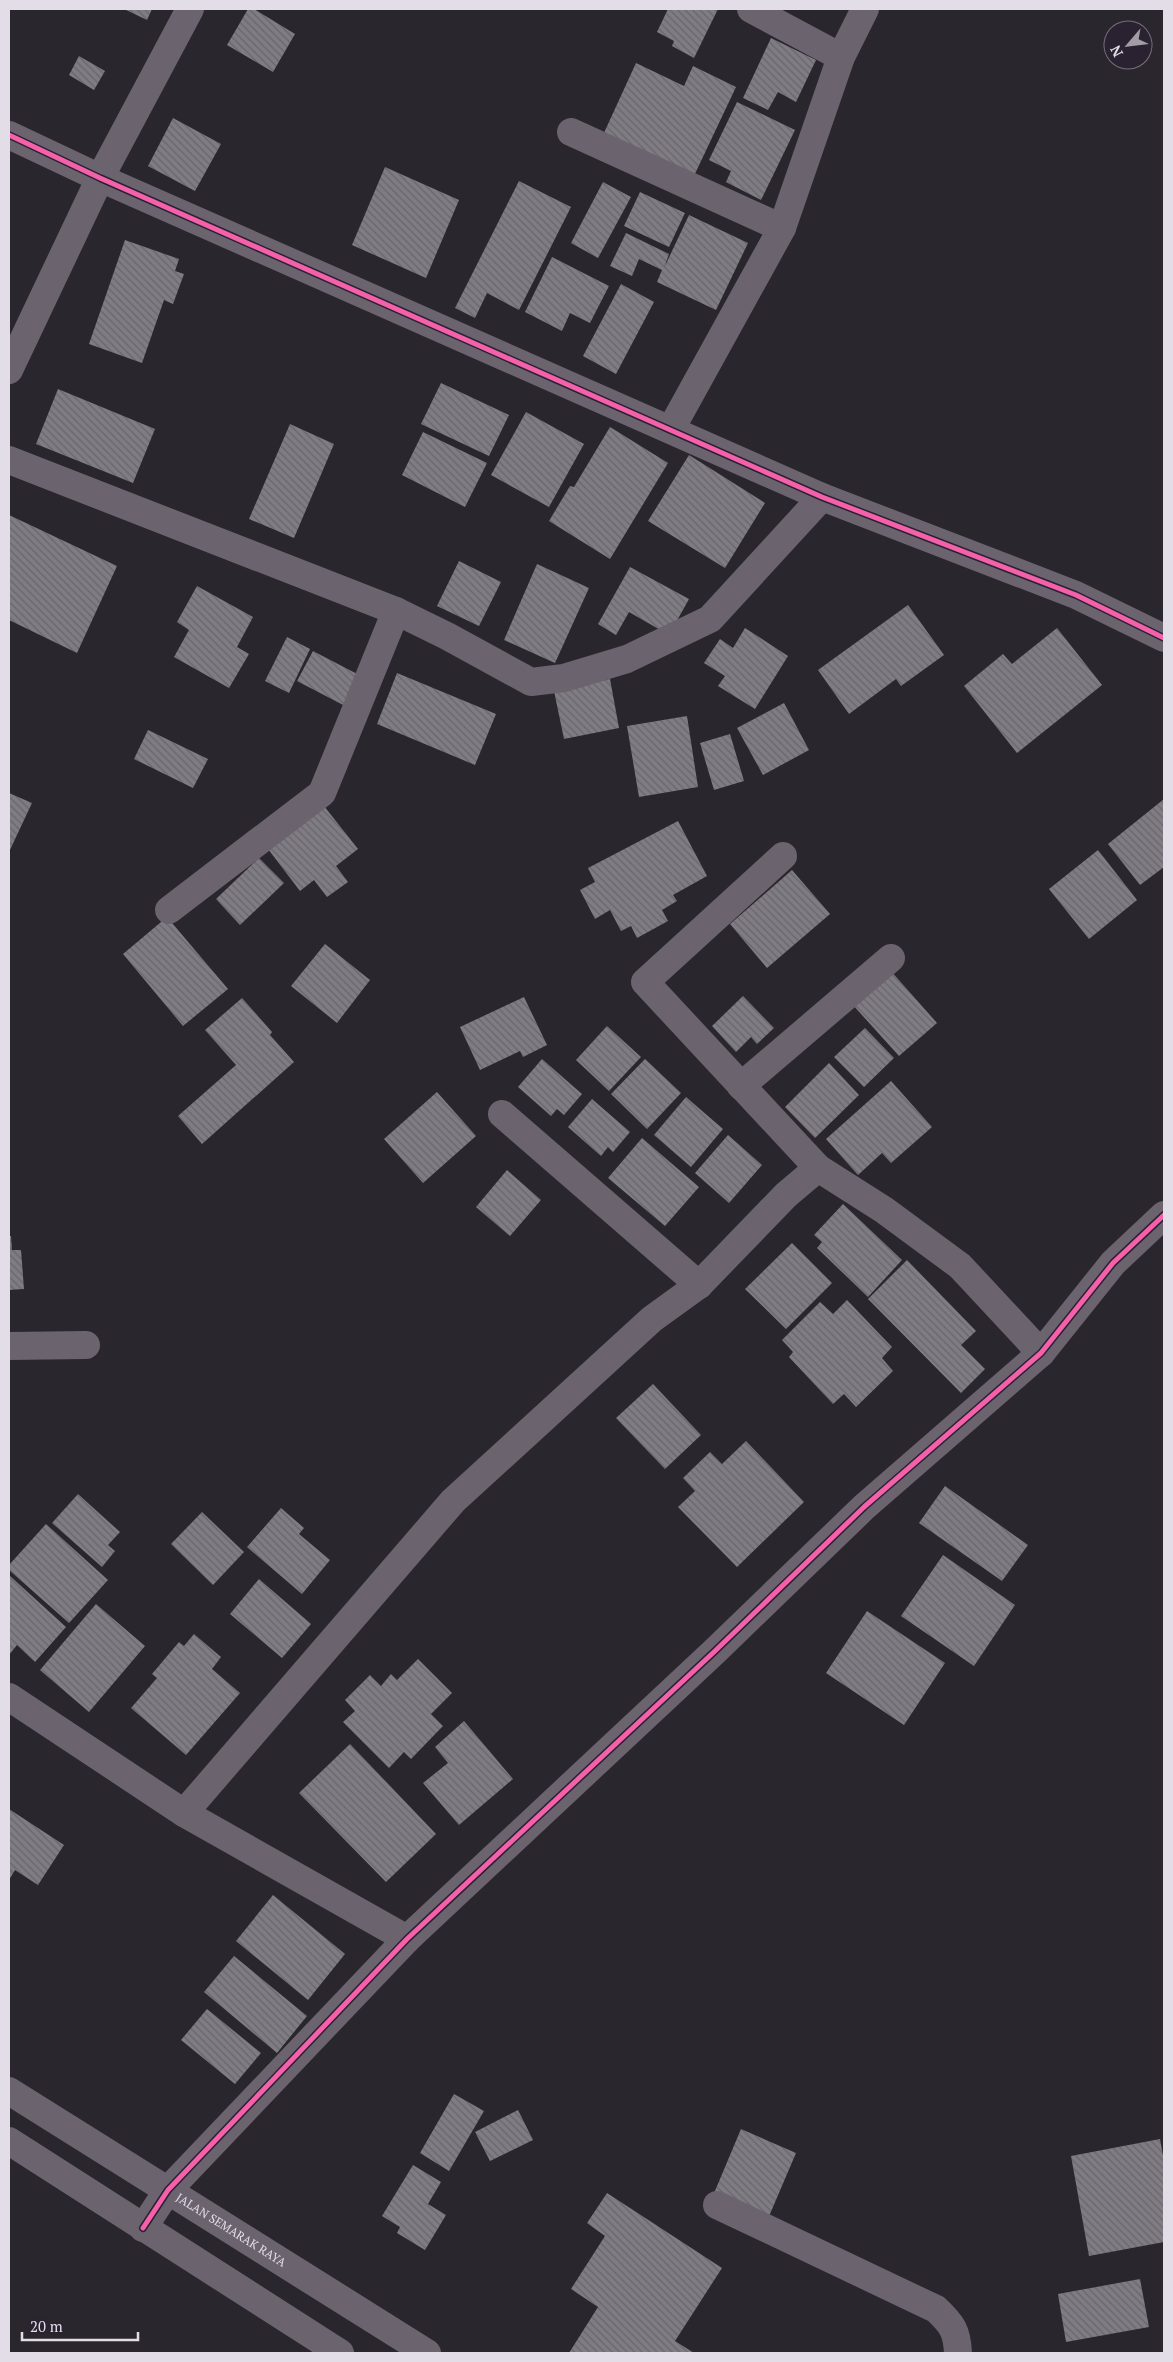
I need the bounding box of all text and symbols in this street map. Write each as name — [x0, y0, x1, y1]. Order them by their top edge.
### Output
north arrow — [1103, 20, 1153, 70]
text: N — [1105, 42, 1127, 60]
street label: JALAN SEMARAK RAYA — [173, 2190, 290, 2270]
scale bar — [22, 2310, 139, 2342]
text: 20 m — [30, 2316, 63, 2336]

